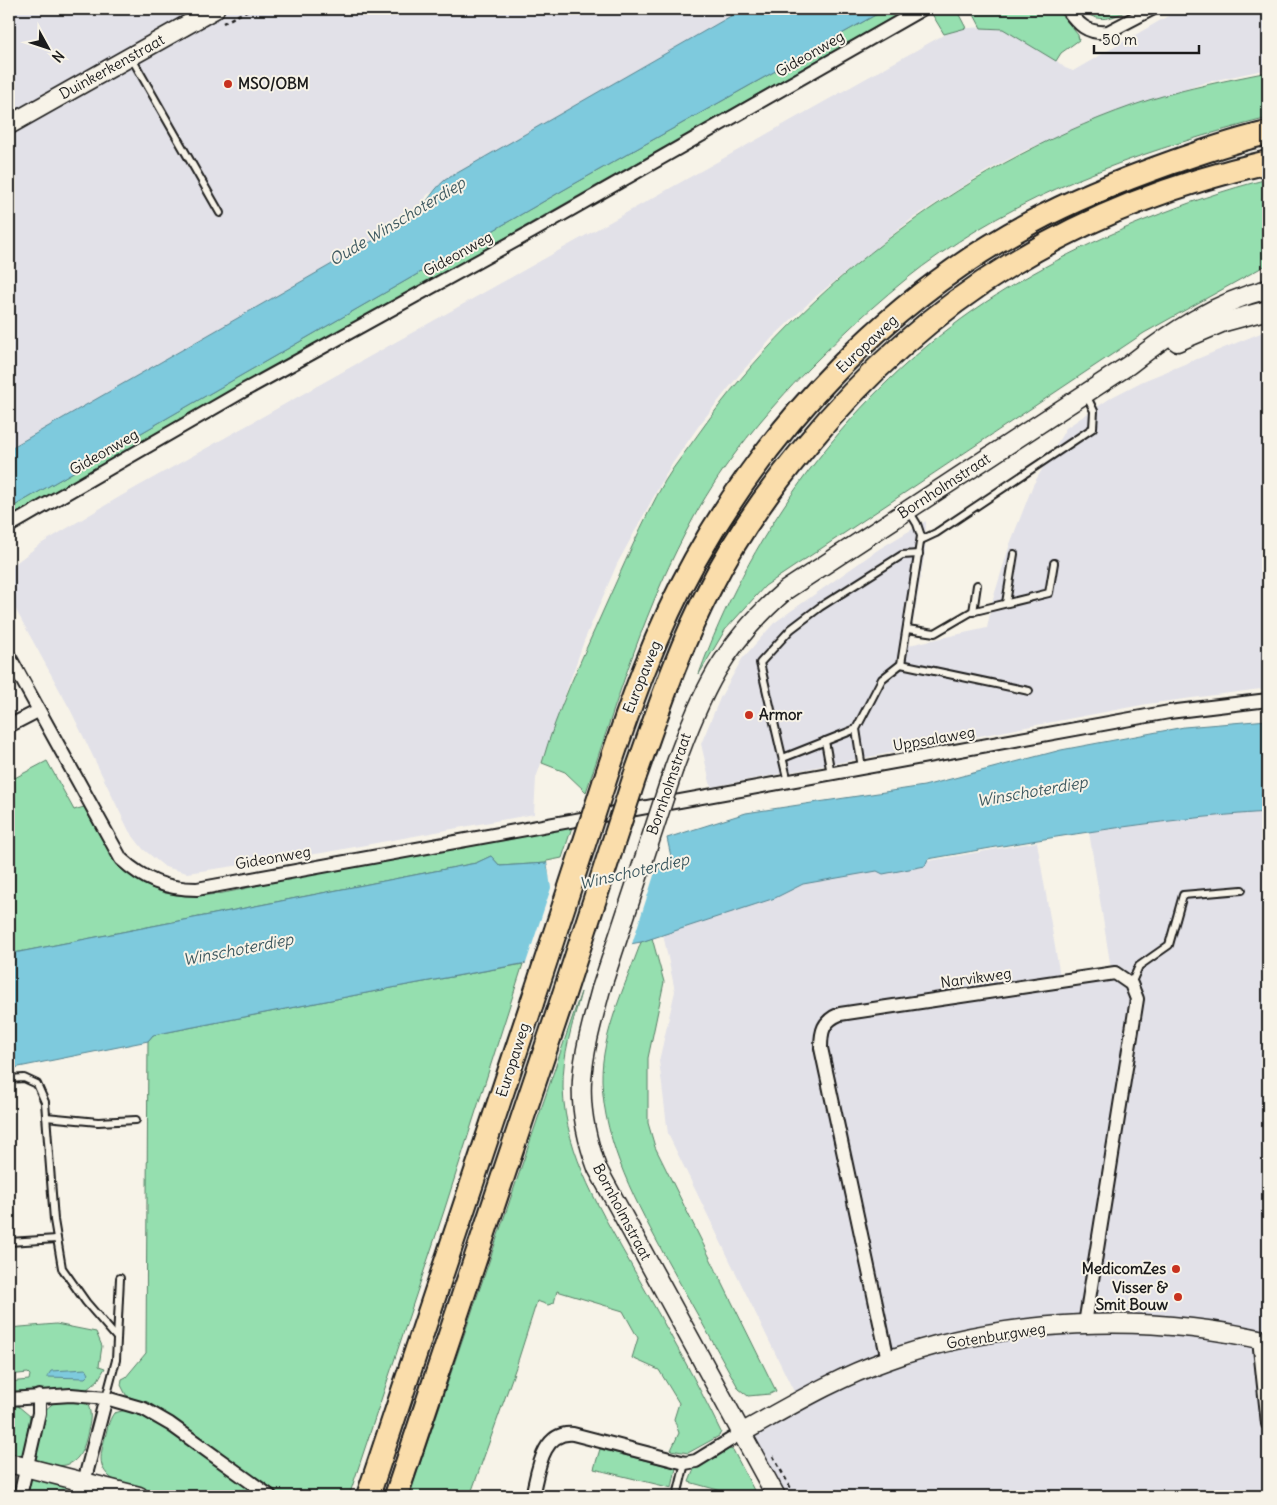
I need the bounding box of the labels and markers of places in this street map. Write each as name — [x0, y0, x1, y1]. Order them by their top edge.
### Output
place label: MSO/OBM — [238, 74, 309, 93]
marker: MSO/OBM — [222, 78, 234, 90]
place label: Armor — [759, 705, 803, 724]
marker: Armor — [743, 709, 755, 721]
place label: MedicomZes — [1082, 1259, 1166, 1278]
marker: MedicomZes — [1170, 1263, 1182, 1275]
place label: Visser & Smit Bouw — [1096, 1278, 1169, 1314]
marker: Visser & Smit Bouw — [1172, 1291, 1184, 1303]

